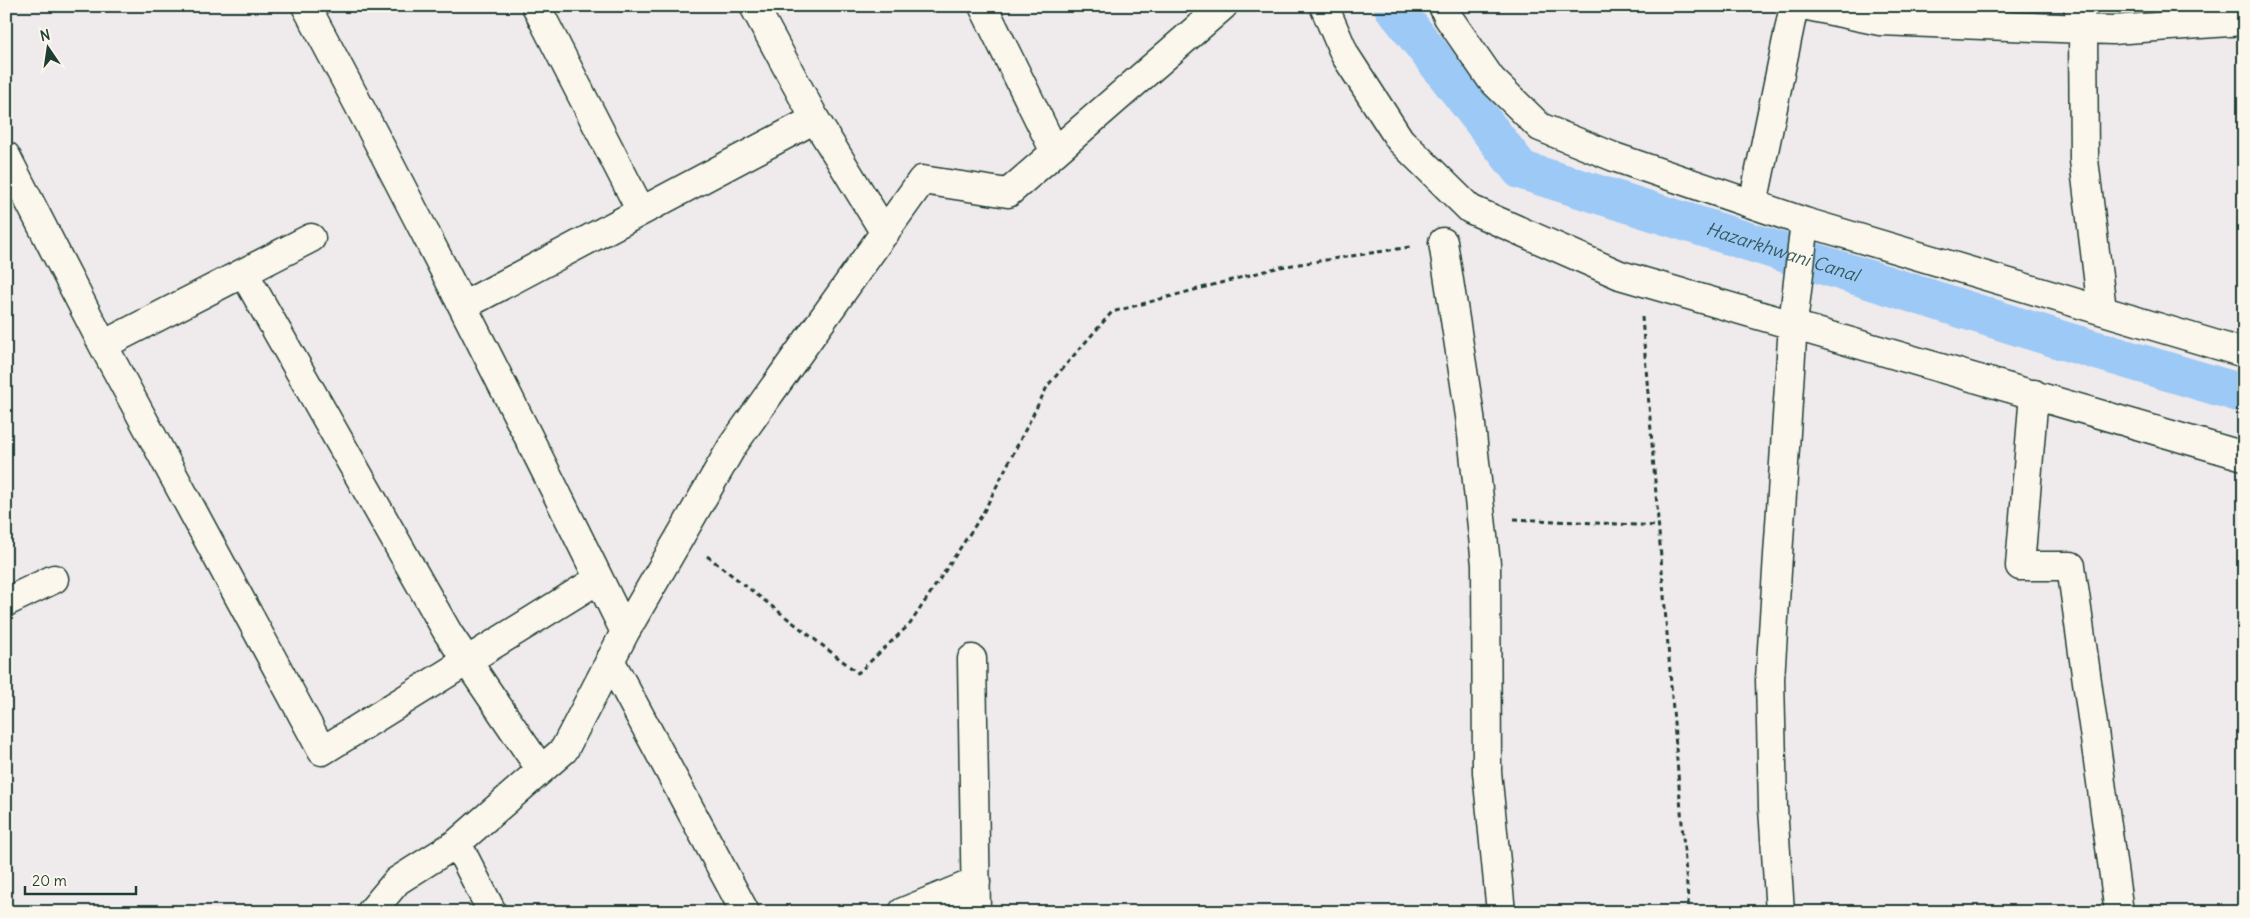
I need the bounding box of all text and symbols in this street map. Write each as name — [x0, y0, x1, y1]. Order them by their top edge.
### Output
north arrow — [22, 22, 72, 72]
text: N — [38, 25, 52, 45]
water label: Hazarkhwani Canal — [1703, 217, 1864, 287]
scale bar — [25, 863, 136, 895]
text: 20 m — [32, 871, 67, 890]

